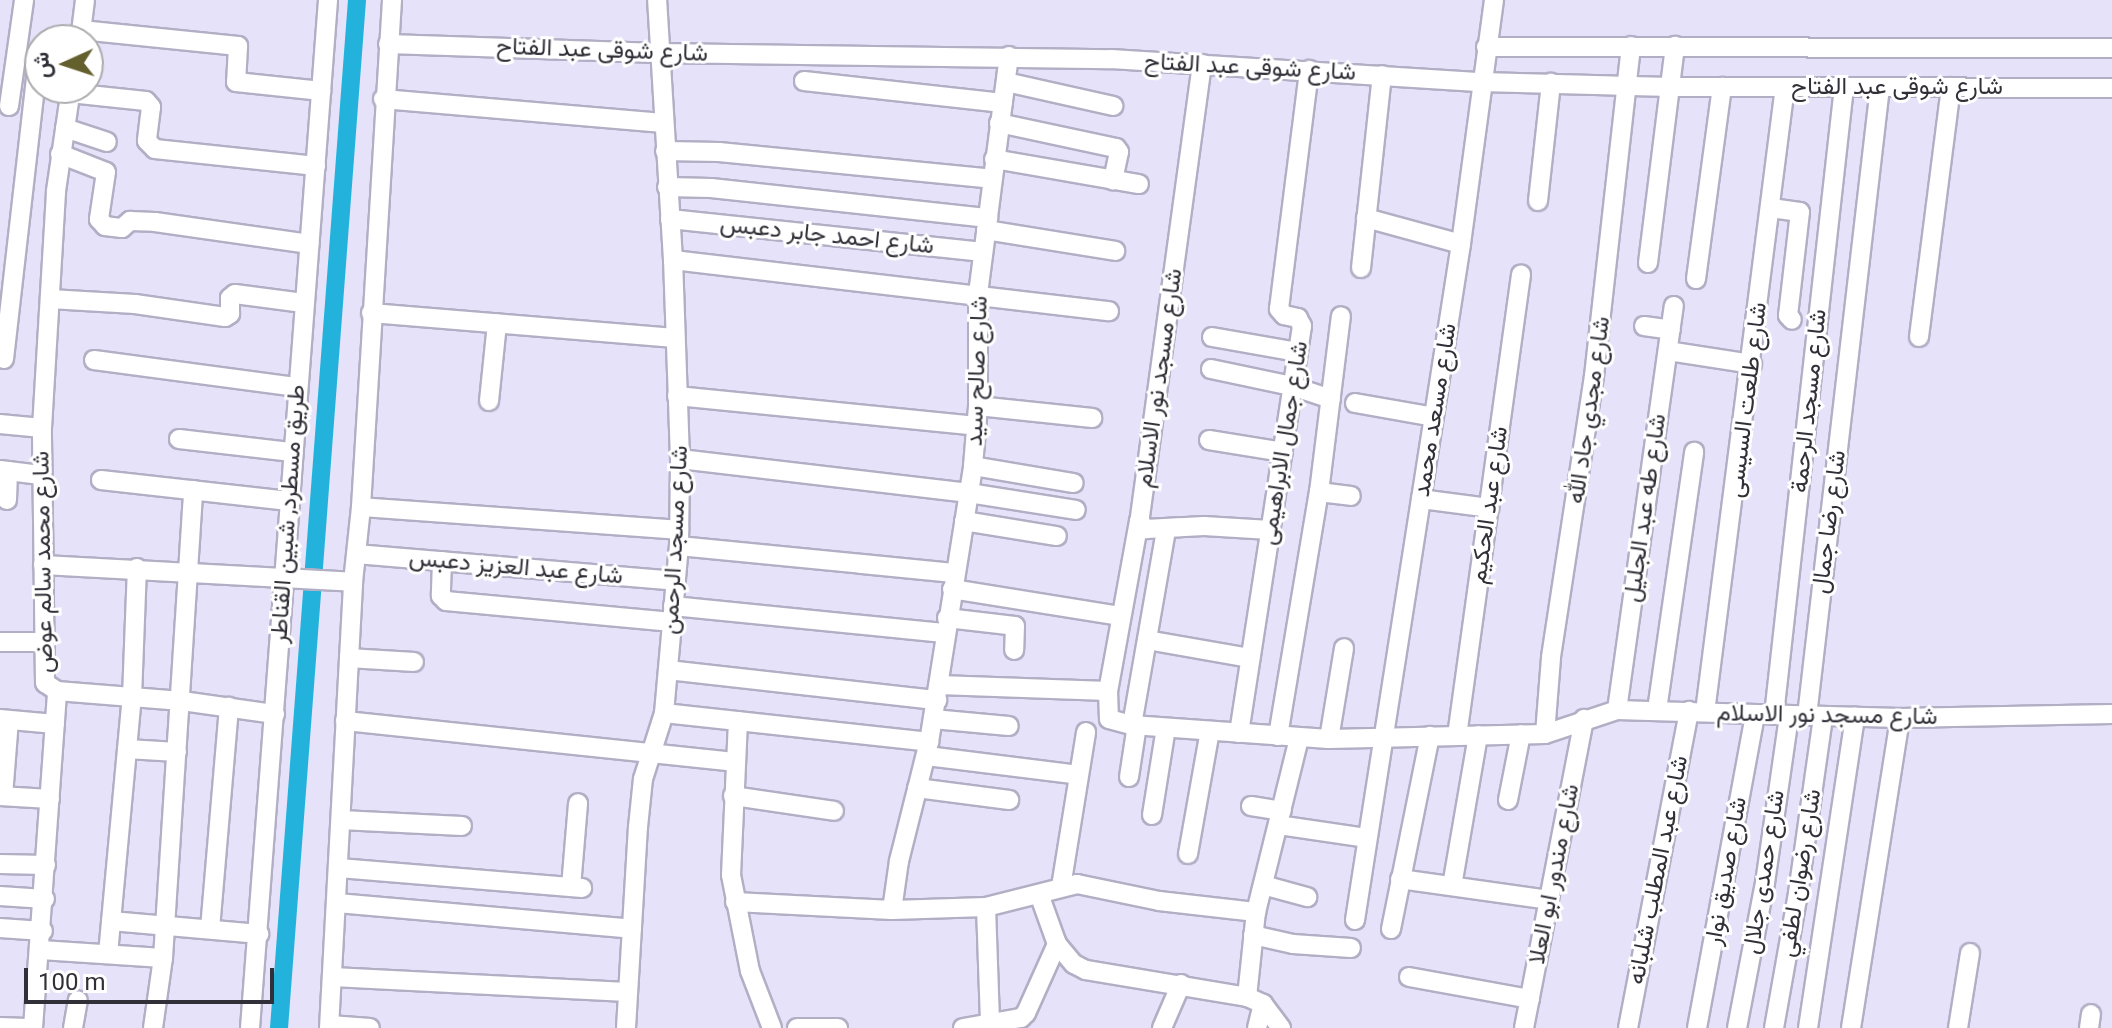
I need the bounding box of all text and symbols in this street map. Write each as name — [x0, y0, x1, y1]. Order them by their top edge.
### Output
north arrow — [24, 24, 104, 104]
street label: شارع شوقى عبد الفتاح — [496, 32, 708, 68]
street label: شارع شوقى عبد الفتاح — [1143, 47, 1357, 87]
text: ش — [28, 51, 55, 79]
street label: شارع شوقى عبد الفتاح — [1791, 73, 2003, 101]
street label: شارع احمد جابر دعبس — [719, 209, 935, 261]
street label: شارع مسجد نور الاسلام — [1129, 267, 1189, 489]
street label: شارع صالح سيد — [960, 295, 994, 447]
street label: شارع طلعت السيسى — [1721, 301, 1773, 499]
street label: شارع مسجد الرحمة — [1785, 308, 1833, 494]
street label: شارع مجدي جاد الله — [1562, 314, 1616, 506]
street label: شارع مسعد محمد — [1407, 321, 1463, 499]
street label: شارع جمال الابراهيمى — [1254, 339, 1314, 547]
street label: طريق مسطرد, شبين القناطر — [265, 384, 311, 644]
street label: شارع طه عبد الجليل — [1618, 412, 1672, 604]
street label: شارع عبد الحكيم — [1464, 424, 1514, 586]
street label: شارع مسجد الرحمن — [656, 445, 694, 635]
street label: شارع رضا جمال — [1806, 449, 1852, 595]
street label: شارع محمد سالم عوض — [27, 451, 59, 673]
street label: شارع عبد العزيز دعبس — [408, 543, 624, 591]
street label: شارع مسجد نور الاسلام — [1716, 699, 1938, 731]
street label: شارع عبد المطلب شلبانه — [1622, 753, 1694, 987]
street label: شارع مندور ابو العلا — [1522, 782, 1586, 966]
street label: شارع رضوان لطفي — [1773, 787, 1827, 959]
street label: شارع حمدى جلال — [1737, 788, 1791, 956]
street label: شارع صديق نوار — [1699, 794, 1753, 948]
scale bar — [28, 952, 278, 1002]
text: 100 m — [38, 968, 105, 996]

